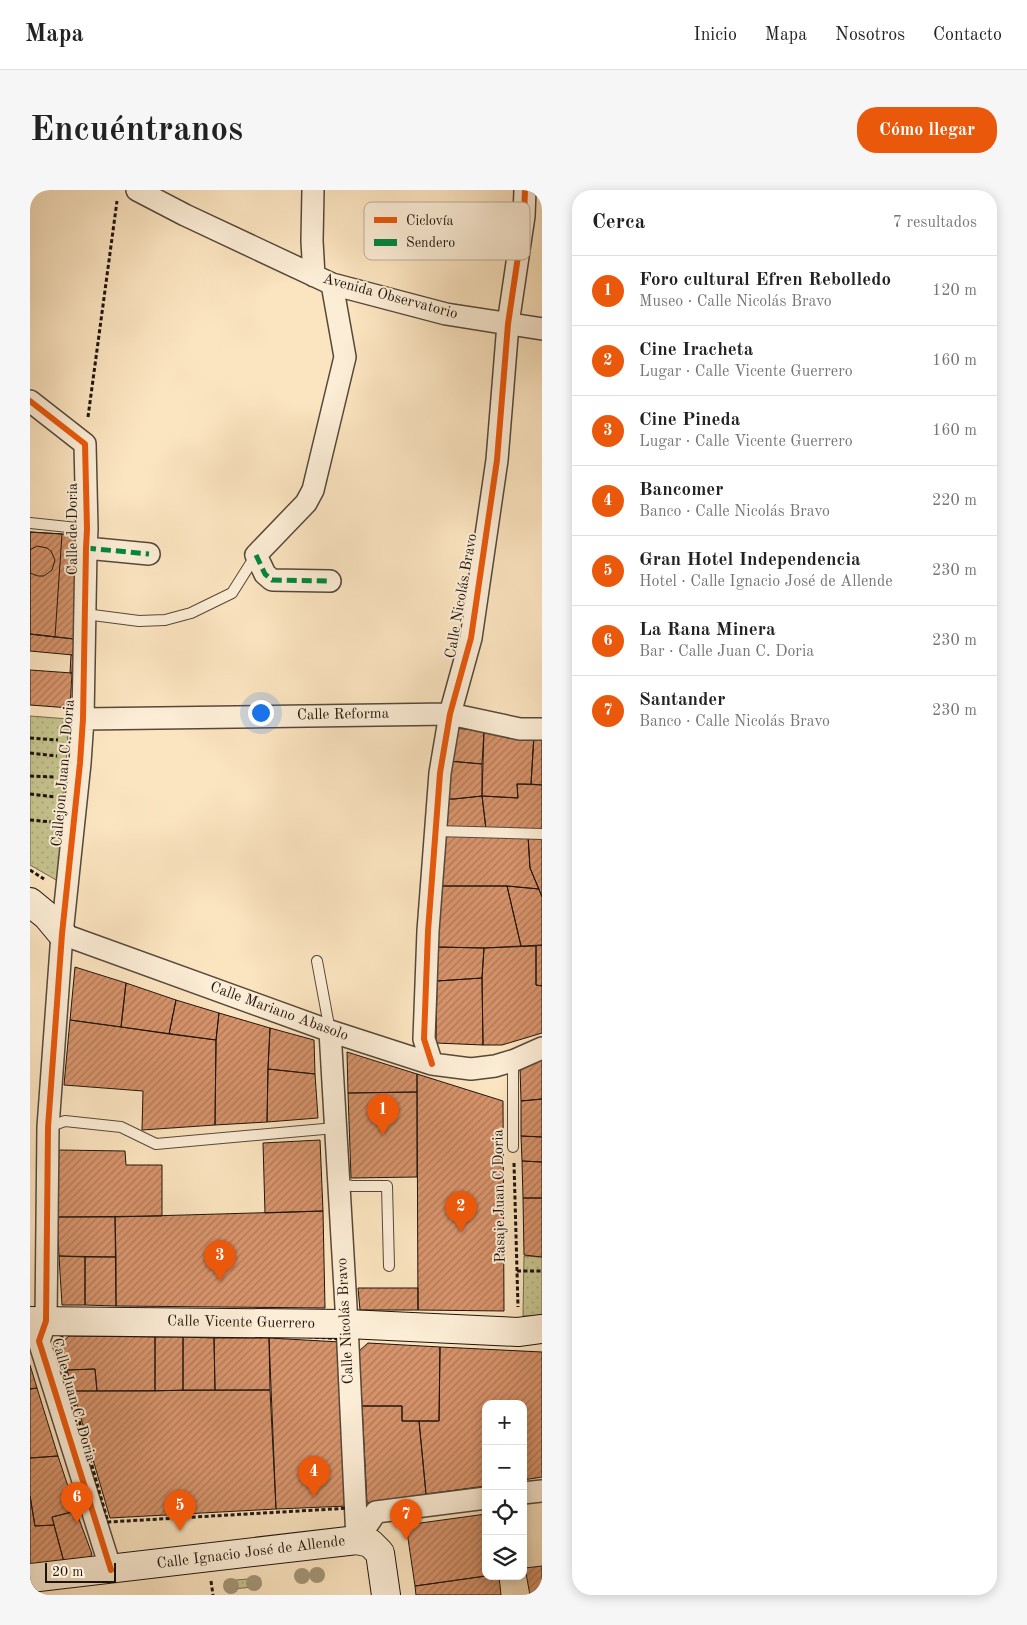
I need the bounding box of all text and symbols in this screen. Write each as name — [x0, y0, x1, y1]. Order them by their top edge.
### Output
text: Mapa — [25, 23, 84, 47]
text: Inicio — [694, 26, 737, 44]
text: Mapa — [765, 26, 807, 44]
text: Nosotros — [835, 26, 905, 44]
text: Contacto — [933, 26, 1002, 44]
button: Cómo llegar — [857, 107, 997, 153]
text: Encuéntranos — [30, 113, 243, 148]
legend — [364, 202, 530, 260]
text: Cerca — [592, 212, 645, 233]
text: Ciclovía — [406, 214, 454, 228]
text: 7 resultados — [893, 215, 977, 231]
text: Sendero — [406, 236, 455, 250]
text: Foro cultural Efren Rebolledo — [639, 271, 891, 290]
street label: Avenida Observatorio — [321, 272, 459, 322]
text: 1 — [603, 283, 613, 299]
text: 120 m — [932, 283, 977, 299]
text: Museo · Calle Nicolás Bravo — [639, 294, 832, 310]
text: Cine Iracheta — [639, 341, 753, 360]
text: 2 — [603, 353, 613, 369]
text: 160 m — [932, 353, 977, 369]
text: Lugar · Calle Vicente Guerrero — [639, 364, 853, 380]
text: Cine Pineda — [639, 411, 740, 430]
text: 3 — [603, 423, 613, 439]
text: 160 m — [932, 423, 977, 439]
text: Lugar · Calle Vicente Guerrero — [639, 434, 853, 450]
text: Bancomer — [639, 481, 724, 500]
street label: Calle de Doria — [66, 482, 81, 575]
text: 4 — [603, 493, 613, 509]
text: 220 m — [932, 493, 977, 509]
text: Banco · Calle Nicolás Bravo — [639, 504, 830, 520]
street label: Calle Nicolás Bravo — [444, 532, 480, 660]
text: Gran Hotel Independencia — [639, 551, 861, 570]
text: 5 — [603, 563, 613, 579]
text: 230 m — [932, 563, 977, 579]
text: Hotel · Calle Ignacio José de Allende — [639, 574, 893, 590]
text: La Rana Minera — [639, 621, 776, 640]
text: 6 — [603, 633, 613, 649]
text: 230 m — [932, 633, 977, 649]
text: Bar · Calle Juan C. Doria — [639, 644, 814, 660]
text: Santander — [639, 691, 726, 710]
street label: Callejon Juan C. Doria — [50, 698, 78, 847]
your location — [248, 700, 274, 726]
text: 7 — [603, 703, 613, 719]
text: 230 m — [932, 703, 977, 719]
street label: Calle Reforma — [297, 707, 390, 723]
text: Banco · Calle Nicolás Bravo — [639, 714, 830, 730]
street label: Calle Mariano Abasolo — [208, 980, 350, 1044]
pin: 1 — [367, 1094, 399, 1135]
street label: Pasaje Juan C Doria — [491, 1128, 509, 1263]
pin: 2 — [445, 1191, 477, 1232]
pin: 3 — [204, 1240, 236, 1281]
street label: Calle Nicolás Bravo — [335, 1257, 357, 1385]
street label: Calle Vicente Guerrero — [167, 1314, 315, 1332]
street label: Calle Juan C. Doria — [48, 1337, 98, 1464]
map controls — [482, 1400, 527, 1580]
button: + — [482, 1400, 527, 1445]
button: − — [482, 1445, 527, 1490]
pin: 4 — [298, 1456, 330, 1497]
pin: 6 — [61, 1482, 93, 1523]
pin: 5 — [164, 1490, 196, 1531]
button: locate — [482, 1490, 527, 1535]
pin: 7 — [390, 1499, 422, 1540]
street label: Calle Ignacio José de Allende — [156, 1534, 346, 1572]
button: layers — [482, 1535, 527, 1580]
scale bar — [45, 1560, 116, 1583]
text: 20 m — [52, 1565, 83, 1579]

